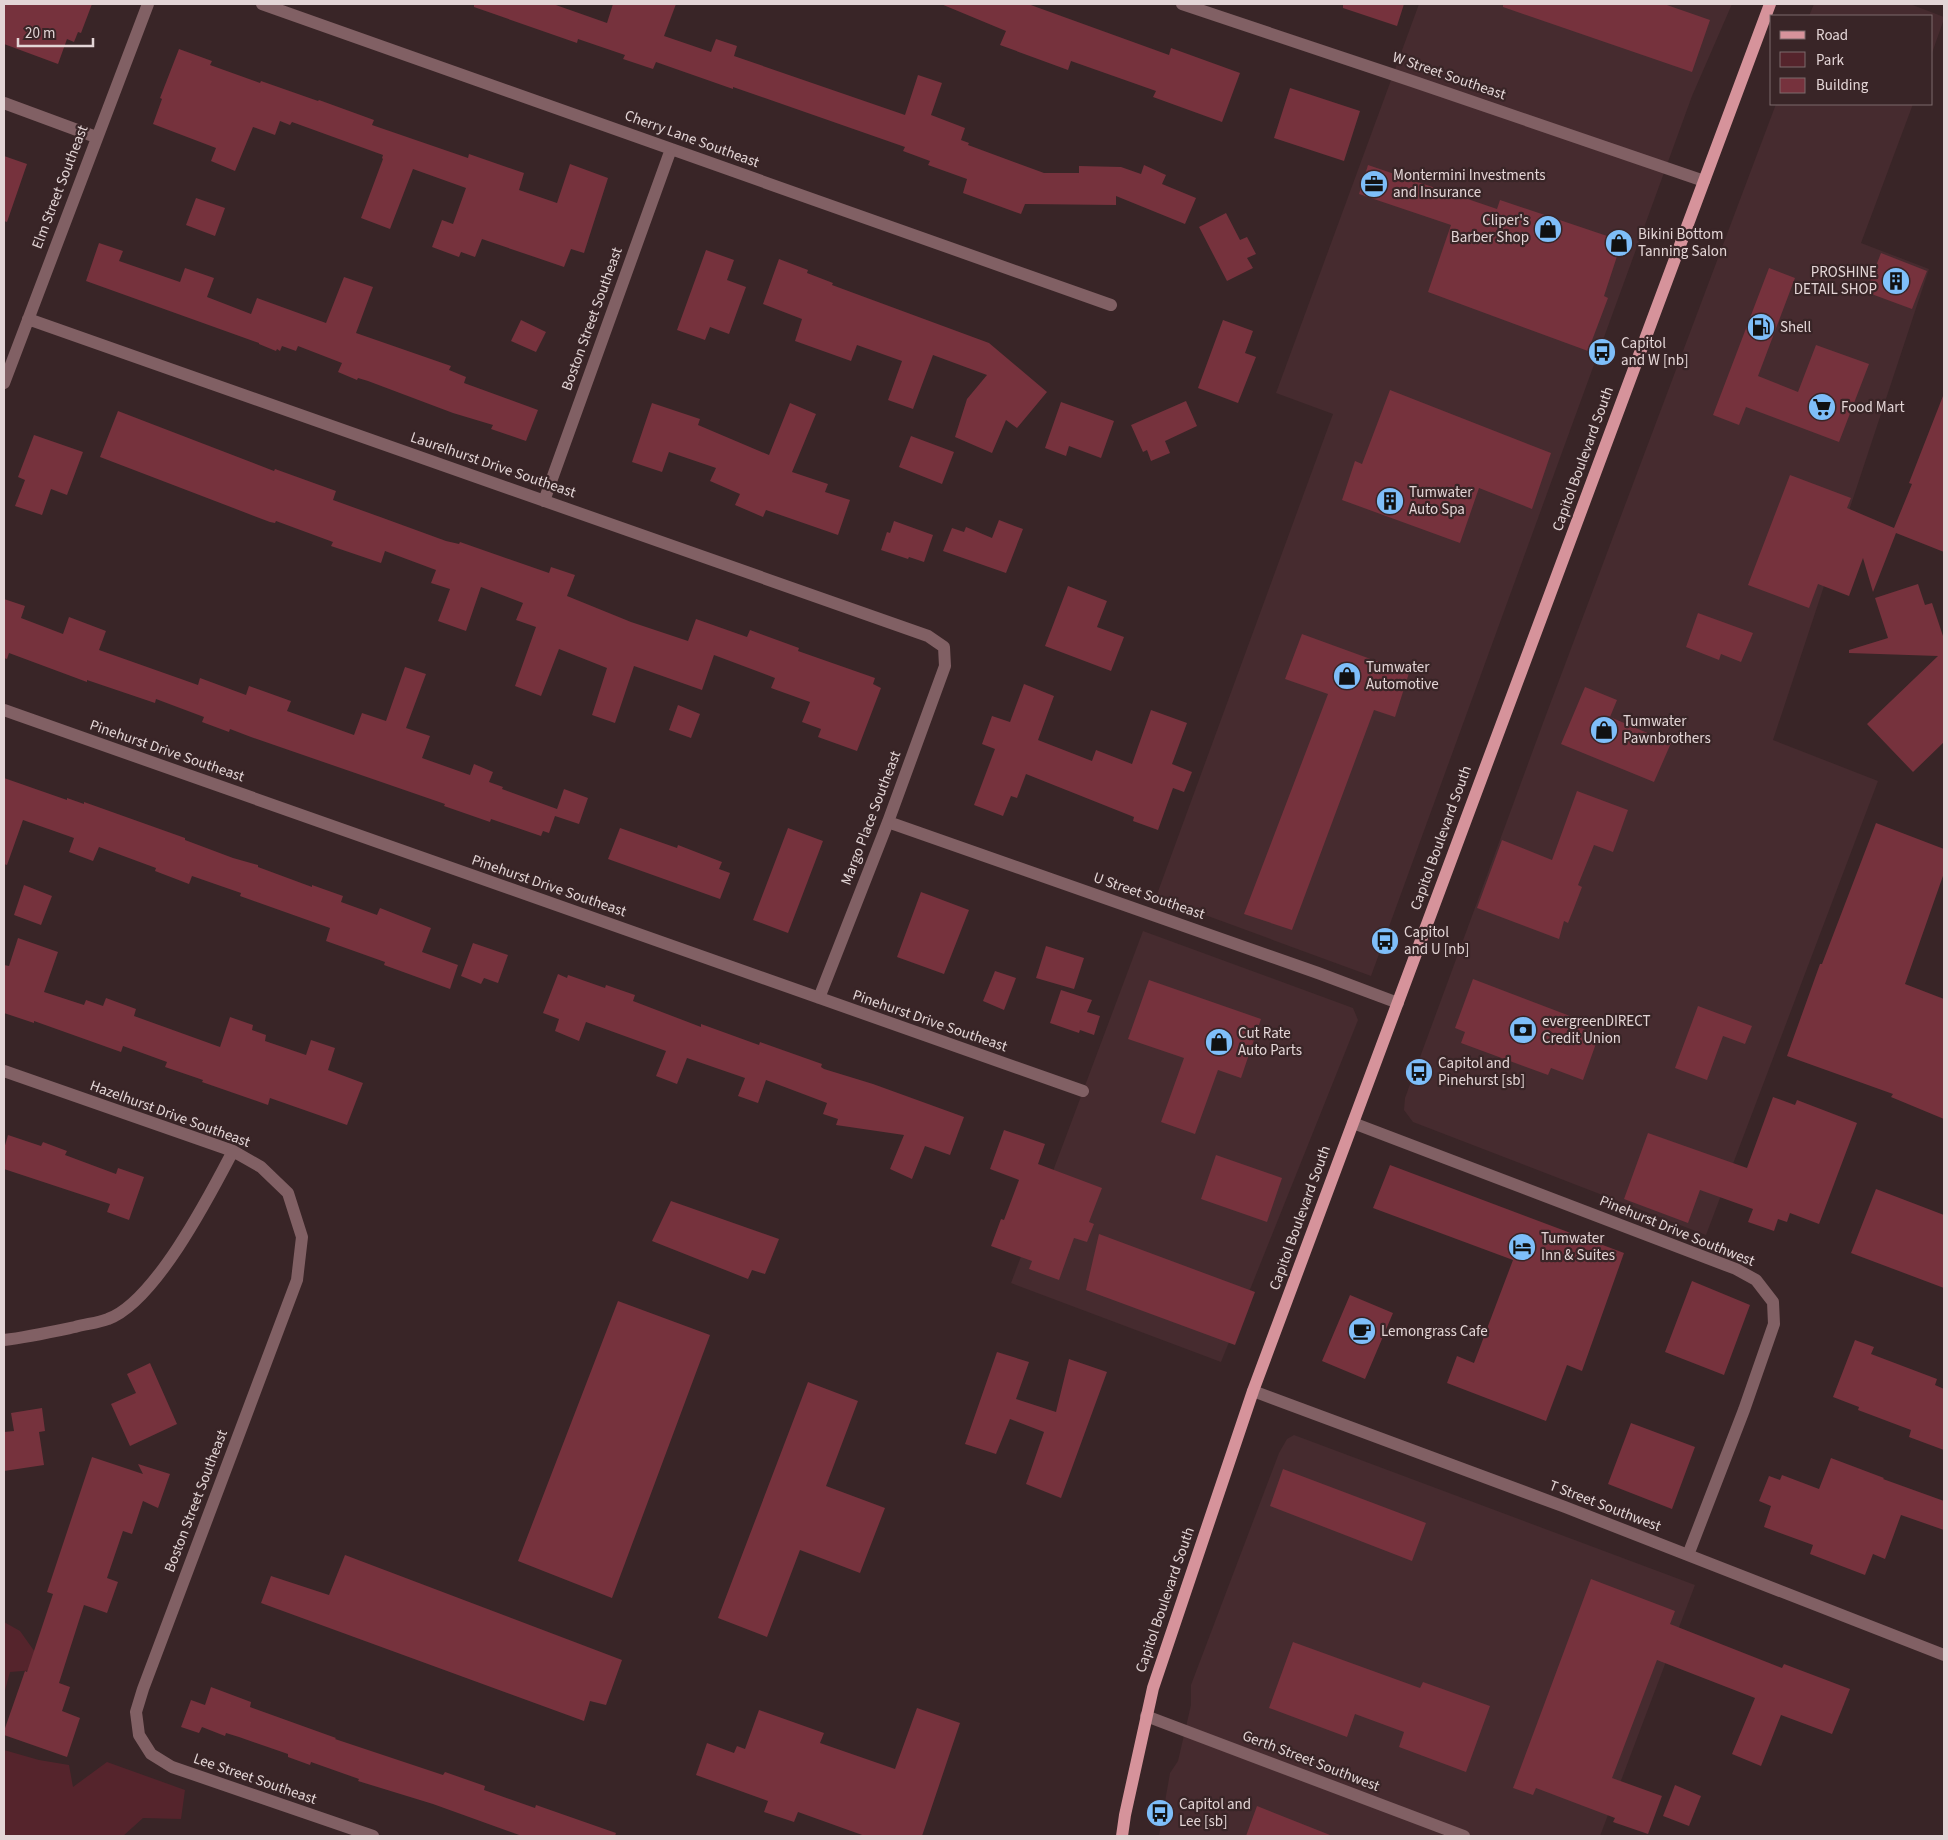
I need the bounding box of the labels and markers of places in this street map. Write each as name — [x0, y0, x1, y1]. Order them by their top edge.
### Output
place label: Montermini Investments and Insurance — [1393, 165, 1546, 203]
office icon: Montermini Investments and Insurance — [1359, 169, 1389, 199]
place label: Cliper's Barber Shop — [1451, 210, 1529, 248]
shop icon: Cliper's Barber Shop — [1533, 214, 1563, 244]
place label: Bikini Bottom Tanning Salon — [1638, 224, 1727, 262]
shop icon: Bikini Bottom Tanning Salon — [1604, 228, 1634, 258]
place label: PROSHINE DETAIL SHOP — [1794, 262, 1877, 300]
building icon: PROSHINE DETAIL SHOP — [1881, 266, 1911, 296]
fuel station icon: Shell — [1746, 312, 1776, 342]
place label: Shell — [1780, 317, 1811, 338]
place label: Capitol and W [nb] — [1621, 333, 1688, 371]
bus stop icon: Capitol and W [nb] — [1587, 337, 1617, 367]
supermarket icon: Food Mart — [1807, 392, 1837, 422]
place label: Food Mart — [1841, 397, 1905, 418]
place label: Tumwater Auto Spa — [1409, 482, 1473, 520]
building icon: Tumwater Auto Spa — [1375, 486, 1405, 516]
place label: Tumwater Automotive — [1366, 657, 1439, 695]
shop icon: Tumwater Automotive — [1332, 661, 1362, 691]
place label: Tumwater Pawnbrothers — [1623, 711, 1711, 749]
shop icon: Tumwater Pawnbrothers — [1589, 715, 1619, 745]
place label: Capitol and U [nb] — [1404, 922, 1469, 960]
bus stop icon: Capitol and U [nb] — [1370, 926, 1400, 956]
place label: evergreenDIRECT Credit Union — [1542, 1011, 1651, 1049]
bank icon: evergreenDIRECT Credit Union — [1508, 1015, 1538, 1045]
place label: Cut Rate Auto Parts — [1238, 1023, 1302, 1061]
shop icon: Cut Rate Auto Parts — [1204, 1027, 1234, 1057]
place label: Capitol and Pinehurst [sb] — [1438, 1053, 1525, 1091]
bus stop icon: Capitol and Pinehurst [sb] — [1404, 1057, 1434, 1087]
place label: Tumwater Inn & Suites — [1541, 1228, 1615, 1266]
hotel icon: Tumwater Inn & Suites — [1507, 1232, 1537, 1262]
cafe icon: Lemongrass Cafe — [1347, 1316, 1377, 1346]
place label: Lemongrass Cafe — [1381, 1321, 1488, 1342]
place label: Capitol and Lee [sb] — [1179, 1794, 1251, 1832]
bus stop icon: Capitol and Lee [sb] — [1145, 1798, 1175, 1828]

